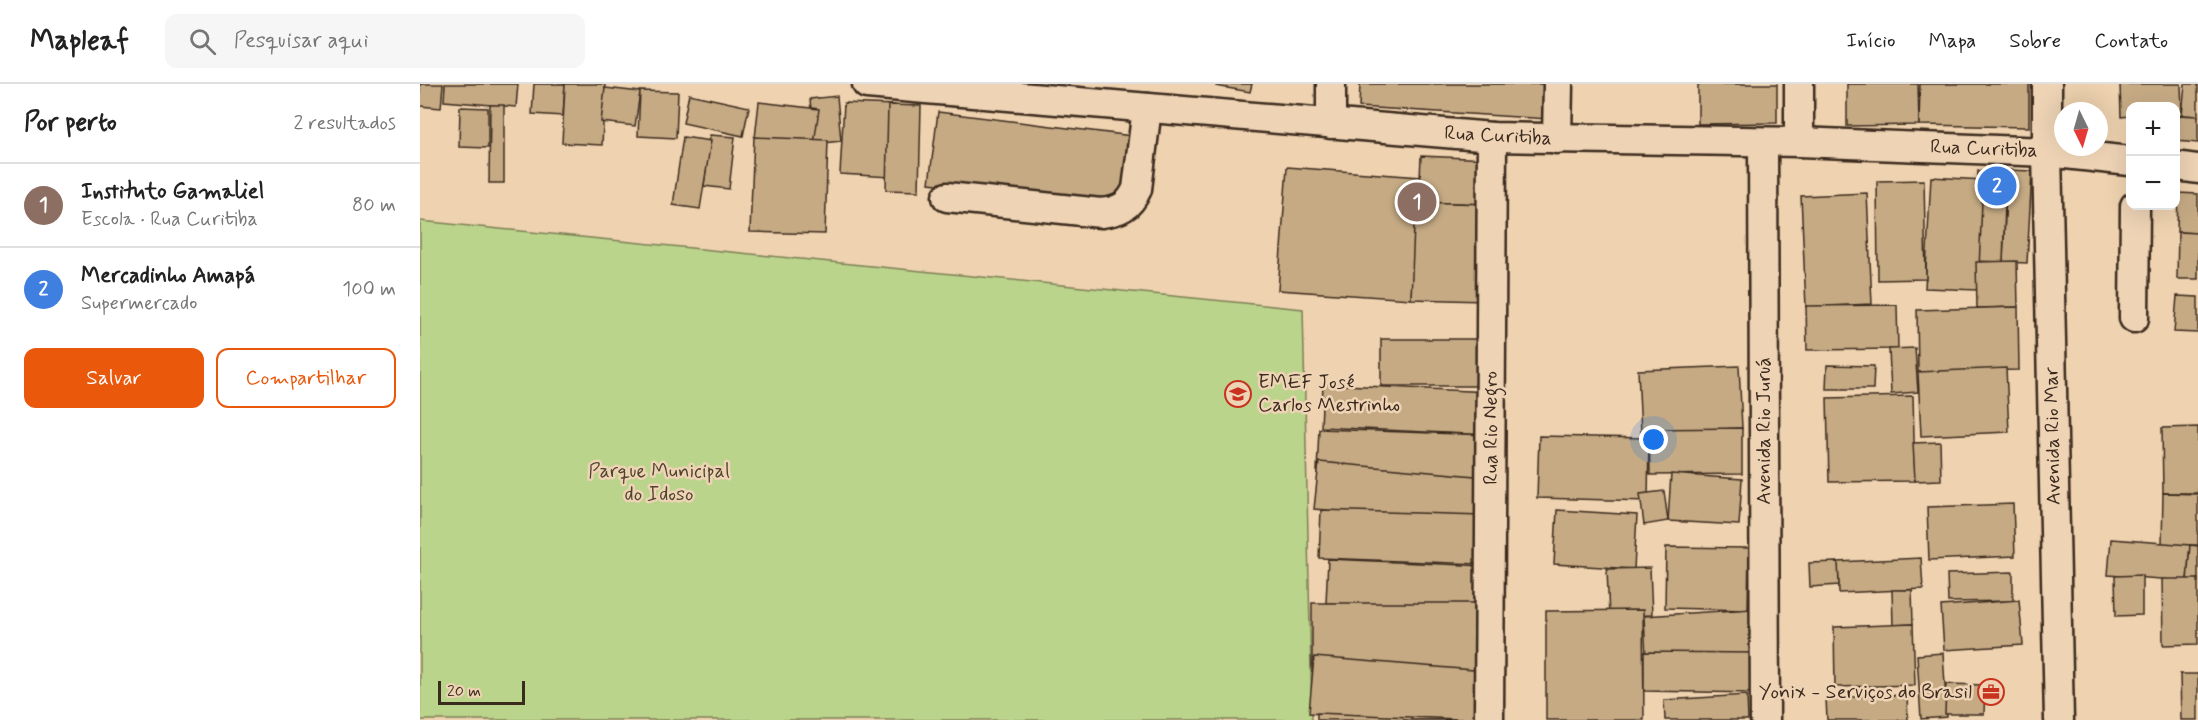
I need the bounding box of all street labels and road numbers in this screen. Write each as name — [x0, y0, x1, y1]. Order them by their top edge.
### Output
street label: Rua Curitiba — [1444, 120, 1552, 152]
street label: Rua Curitiba — [1930, 134, 2038, 164]
street label: Avenida Rio Juruá — [1751, 357, 1778, 505]
street label: Avenida Rio Mar — [2038, 366, 2068, 505]
street label: Rua Rio Negro — [1478, 371, 1507, 485]

